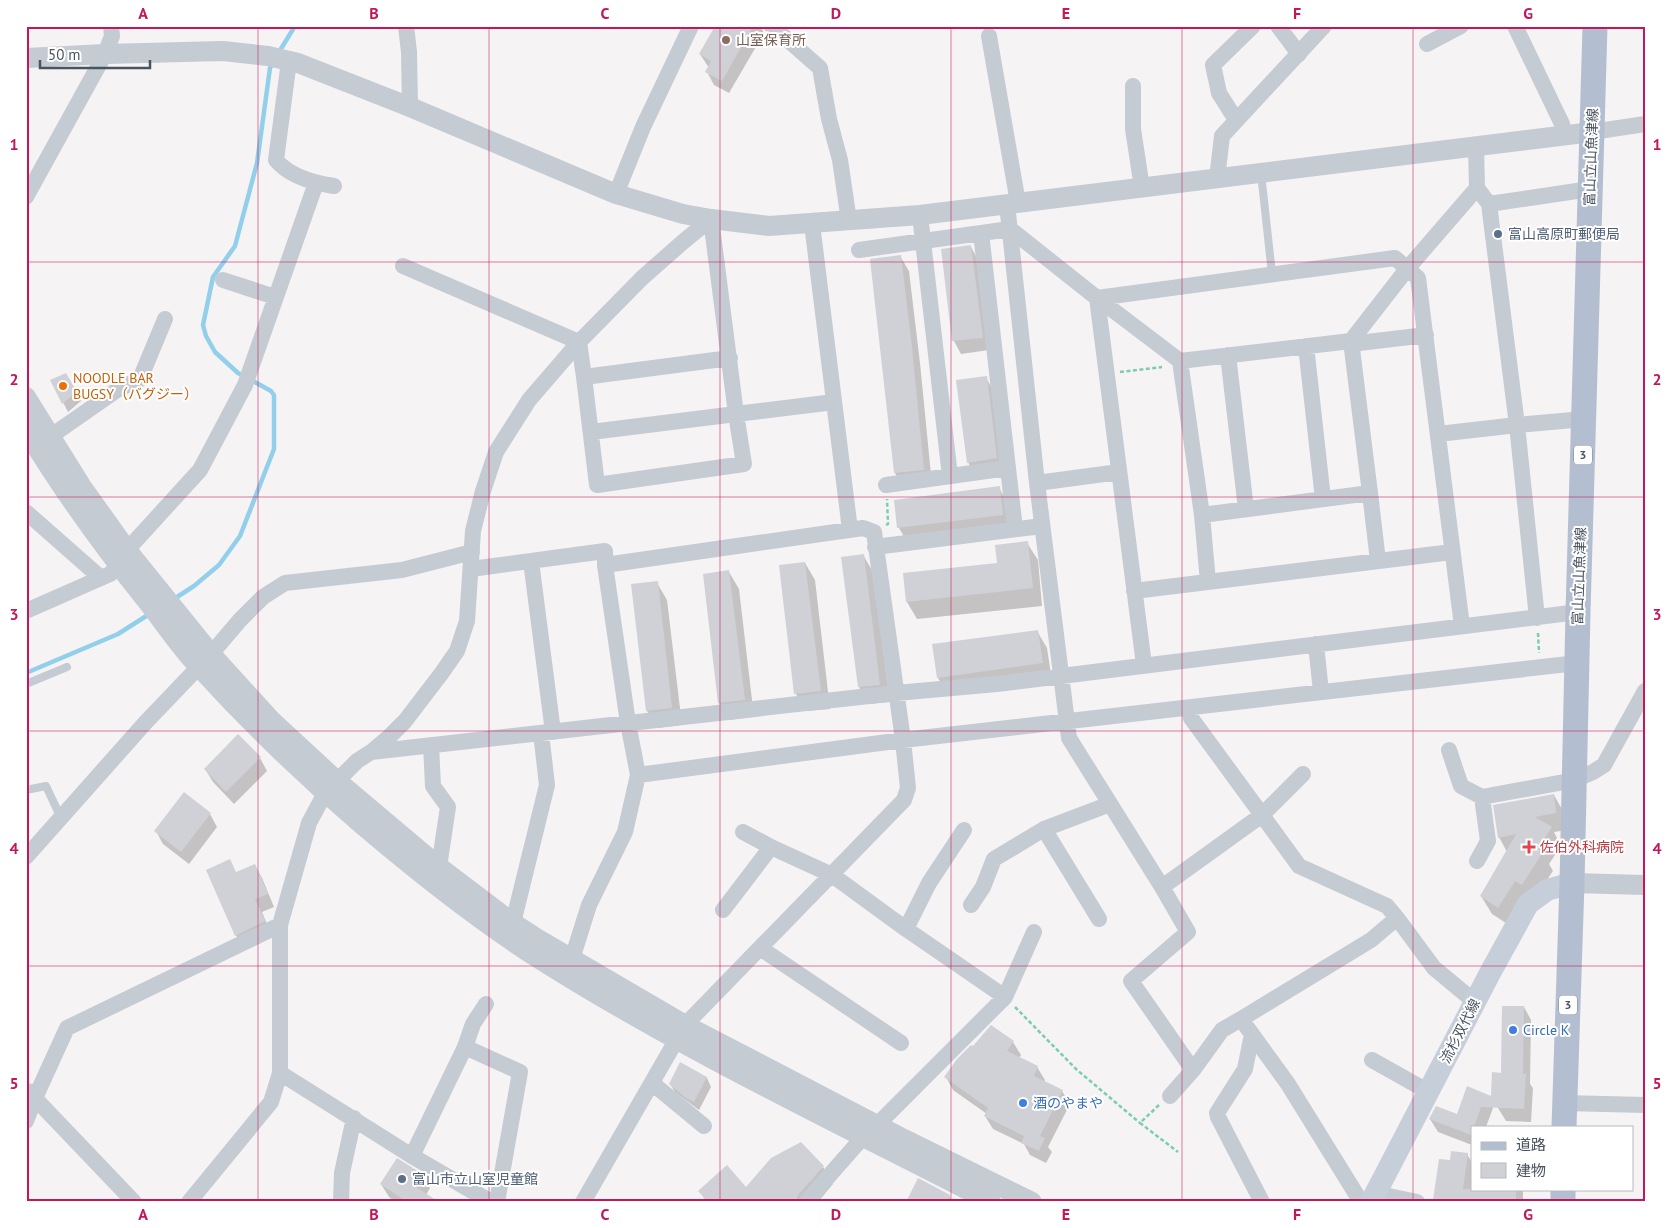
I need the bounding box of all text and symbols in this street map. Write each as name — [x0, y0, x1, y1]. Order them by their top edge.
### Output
text: A — [138, 3, 148, 23]
text: B — [369, 3, 379, 23]
text: C — [601, 3, 610, 23]
text: D — [831, 3, 841, 23]
text: E — [1062, 3, 1070, 23]
text: F — [1293, 3, 1301, 23]
text: G — [1523, 3, 1533, 23]
place label: 山室保育所 — [736, 31, 806, 49]
marker: 山室保育所 — [720, 34, 732, 46]
scale bar — [40, 38, 150, 70]
text: 50 m — [48, 45, 81, 64]
street label: 富山立山魚津線 — [1580, 108, 1602, 206]
text: 1 — [9, 134, 19, 154]
text: 1 — [1652, 134, 1662, 154]
place label: 富山高原町郵便局 — [1508, 225, 1620, 243]
marker: 富山高原町郵便局 — [1492, 228, 1504, 240]
text: 2 — [9, 369, 19, 389]
place label: NOODLE BAR BUGSY（バグジー） — [73, 369, 198, 403]
text: 2 — [1652, 369, 1662, 389]
marker: NOODLE BAR BUGSY（バグジー） — [57, 380, 69, 392]
road number: 3 — [1574, 446, 1592, 464]
street label: 富山立山魚津線 — [1568, 527, 1590, 625]
text: 3 — [9, 604, 19, 624]
text: 3 — [1652, 604, 1662, 624]
text: 4 — [9, 838, 19, 858]
place label: 佐伯外科病院 — [1540, 838, 1624, 856]
text: 4 — [1652, 838, 1662, 858]
marker: 佐伯外科病院 — [1522, 840, 1536, 854]
street label: 流杉双代線 — [1436, 996, 1484, 1066]
road number: 3 — [1559, 996, 1577, 1014]
place label: Circle K — [1523, 1021, 1570, 1039]
marker: Circle K — [1507, 1024, 1519, 1036]
text: 5 — [9, 1073, 19, 1093]
text: 5 — [1652, 1073, 1662, 1093]
place label: 酒のやまや — [1033, 1094, 1103, 1112]
marker: 酒のやまや — [1017, 1097, 1029, 1109]
legend — [1471, 1126, 1634, 1190]
text: 道路 — [1516, 1135, 1546, 1154]
text: 建物 — [1516, 1161, 1546, 1180]
place label: 富山市立山室児童館 — [412, 1170, 538, 1188]
marker: 富山市立山室児童館 — [396, 1173, 408, 1185]
text: A — [138, 1204, 148, 1224]
text: B — [369, 1204, 379, 1224]
text: C — [601, 1204, 610, 1224]
text: D — [831, 1204, 841, 1224]
text: E — [1062, 1204, 1070, 1224]
text: F — [1293, 1204, 1301, 1224]
text: G — [1523, 1204, 1533, 1224]

